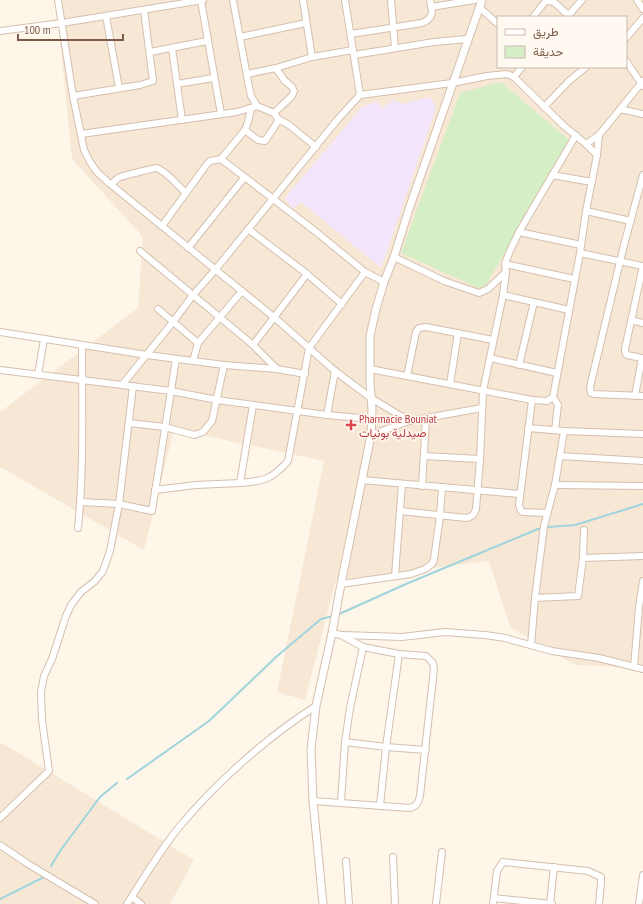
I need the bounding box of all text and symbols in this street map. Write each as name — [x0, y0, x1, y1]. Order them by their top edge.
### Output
scale bar — [18, 16, 123, 42]
legend — [497, 16, 627, 68]
text: 100 m — [24, 22, 51, 37]
text: طريق — [533, 24, 559, 40]
text: حديقة — [533, 44, 563, 59]
place label: Pharmacie Bouniat صيدلية بونيات — [359, 411, 437, 441]
marker: Pharmacie Bouniat صيدلية بونيات — [346, 420, 356, 430]

